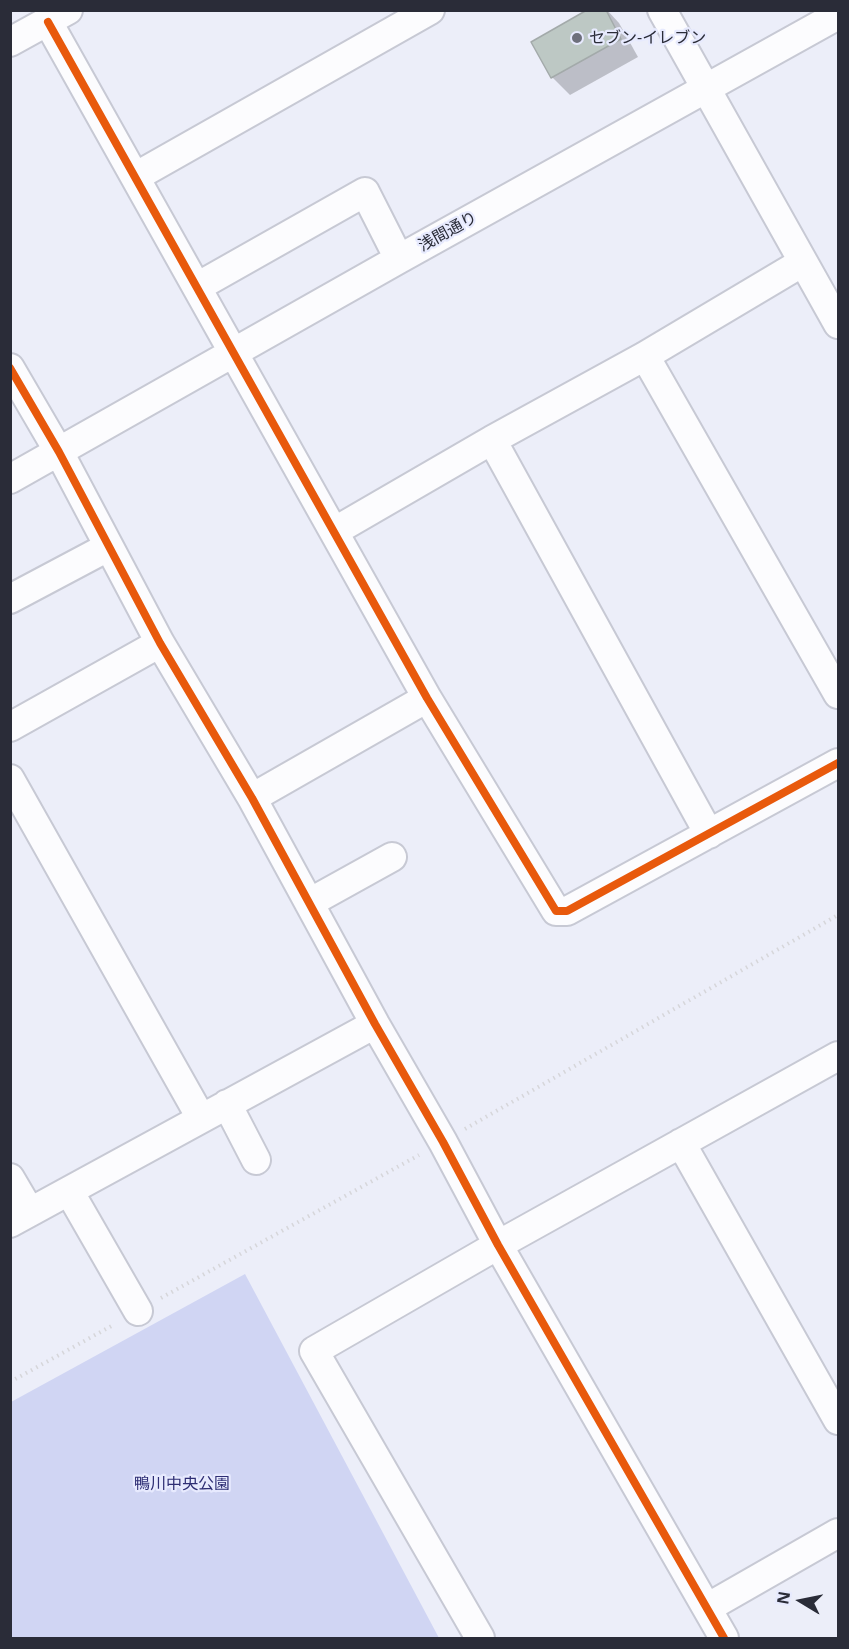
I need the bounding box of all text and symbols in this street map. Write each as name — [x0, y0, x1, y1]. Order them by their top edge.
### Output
place label: セブン-イレブン — [589, 28, 706, 48]
marker: セブン-イレブン — [570, 31, 584, 45]
street label: 浅間通り — [415, 208, 481, 256]
park label: 鴨川中央公園 — [134, 1474, 230, 1494]
north arrow — [771, 1571, 831, 1631]
text: N — [771, 1590, 795, 1606]

